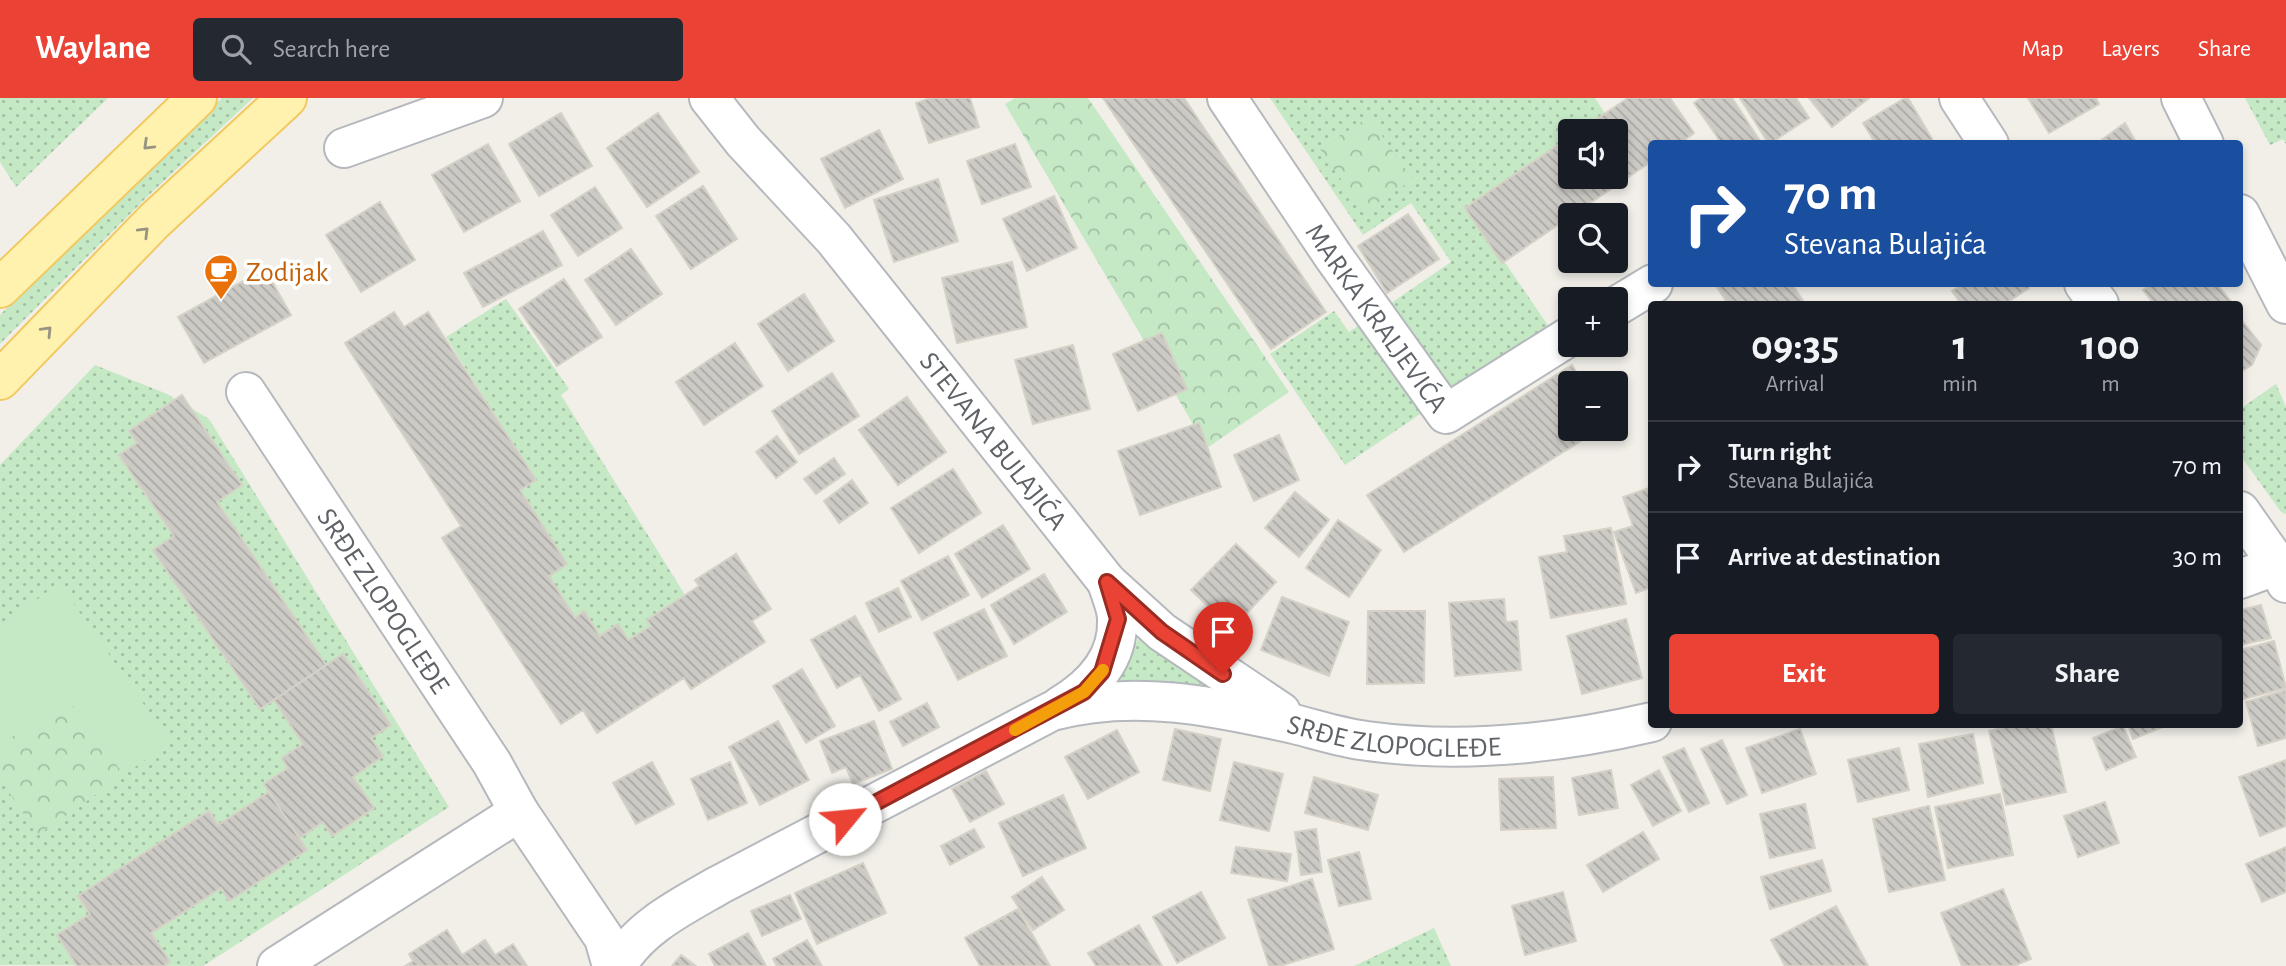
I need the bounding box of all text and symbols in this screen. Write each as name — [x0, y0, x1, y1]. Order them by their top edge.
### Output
search box — [193, 18, 683, 81]
icon: search — [217, 30, 255, 68]
text: Waylane — [35, 32, 151, 65]
text: Search here — [273, 36, 390, 62]
text: Map — [2021, 37, 2063, 61]
text: Layers — [2101, 37, 2160, 61]
text: Share — [2198, 37, 2251, 61]
map controls — [1558, 119, 1628, 441]
button: sound — [1558, 119, 1628, 189]
one-way arrow — [143, 137, 156, 150]
icon: right — [1669, 168, 1760, 259]
text: 70 m — [1784, 170, 1878, 219]
button: search — [1558, 203, 1628, 273]
street label: MARKA KRALJEVIĆA — [1299, 219, 1452, 418]
one-way arrow — [135, 227, 148, 240]
text: Stevana Bulajića — [1784, 228, 1987, 260]
cafe icon: Zodijak — [202, 252, 240, 301]
place label: Zodijak — [246, 259, 328, 287]
button: + — [1558, 287, 1628, 357]
text: 09:35 — [1751, 325, 1839, 367]
text: 1 — [1953, 325, 1968, 367]
text: 100 — [2081, 325, 2140, 367]
one-way arrow — [39, 326, 52, 339]
street label: STEVANA BULAJIĆA — [914, 348, 1072, 536]
button: − — [1558, 371, 1628, 441]
text: Arrival — [1766, 373, 1825, 396]
text: min — [1942, 373, 1978, 396]
text: m — [2101, 373, 2120, 396]
text: Turn right — [1728, 439, 1831, 465]
icon: right — [1669, 448, 1707, 486]
text: 70 m — [2172, 453, 2222, 479]
text: Stevana Bulajića — [1728, 470, 1874, 493]
street label: SRĐE ZLOPOGLEĐE — [311, 504, 454, 699]
icon: arrive — [1669, 539, 1707, 577]
text: Arrive at destination — [1728, 544, 1941, 570]
text: 30 m — [2172, 544, 2222, 570]
pin — [1193, 602, 1253, 674]
icon: arrive — [1204, 613, 1242, 651]
button: Exit — [1669, 634, 1939, 714]
button: Share — [1953, 634, 2222, 714]
street label: SRĐE ZLOPOGLEĐE — [1284, 711, 1502, 763]
position arrow — [808, 782, 882, 856]

